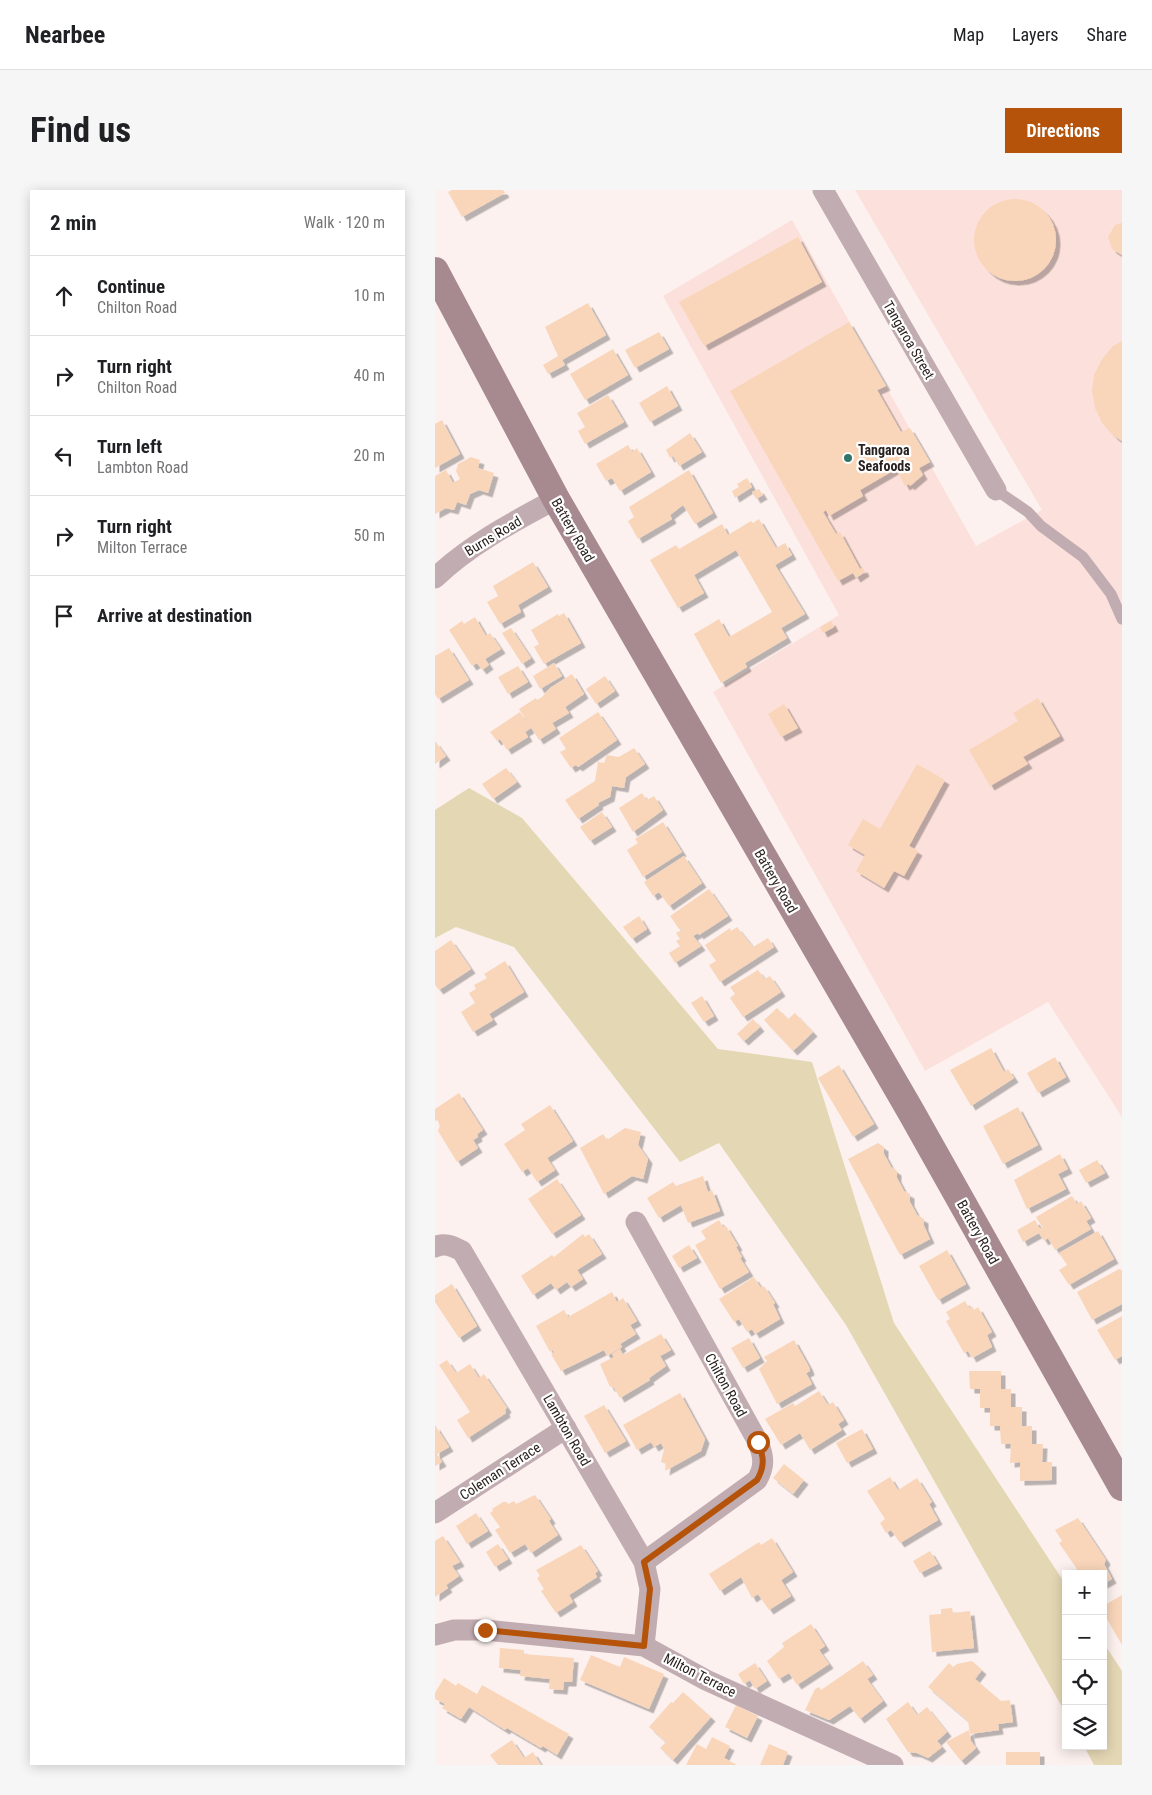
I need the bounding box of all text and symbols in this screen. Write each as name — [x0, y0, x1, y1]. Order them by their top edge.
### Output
text: Nearbee — [25, 21, 105, 49]
text: Map — [953, 24, 984, 45]
text: Layers — [1012, 24, 1059, 45]
text: Share — [1087, 24, 1127, 45]
button: Directions — [1005, 108, 1122, 153]
text: Find us — [30, 110, 131, 151]
text: 2 min — [50, 211, 97, 235]
text: Walk · 120 m — [304, 213, 385, 232]
text: Continue — [97, 275, 165, 298]
icon: ahead — [50, 282, 78, 310]
text: 10 m — [353, 286, 385, 305]
text: Chilton Road — [97, 298, 177, 317]
street label: Tangaroa Street — [880, 298, 938, 382]
text: Turn right — [97, 355, 172, 378]
icon: right — [50, 362, 78, 390]
text: 40 m — [353, 366, 385, 385]
text: Chilton Road — [97, 378, 177, 397]
text: Turn left — [97, 435, 162, 458]
icon: left — [50, 442, 78, 470]
place label: Tangaroa Seafoods — [858, 442, 911, 474]
text: 20 m — [353, 446, 385, 465]
marker: Tangaroa Seafoods — [842, 452, 854, 464]
text: Lambton Road — [97, 458, 188, 477]
street label: Battery Road — [548, 495, 598, 565]
street label: Burns Road — [462, 513, 524, 559]
text: Turn right — [97, 515, 172, 538]
icon: right — [50, 522, 78, 550]
text: 50 m — [353, 526, 385, 545]
text: Milton Terrace — [97, 538, 187, 557]
icon: arrive — [50, 602, 78, 630]
text: Arrive at destination — [97, 604, 252, 627]
street label: Battery Road — [751, 846, 801, 916]
street label: Battery Road — [954, 1197, 1002, 1267]
street label: Chilton Road — [702, 1350, 750, 1420]
street label: Lambton Road — [540, 1391, 594, 1469]
route start — [747, 1431, 770, 1454]
street label: Coleman Terrace — [457, 1439, 544, 1503]
map controls — [1062, 1570, 1107, 1750]
button: + — [1062, 1570, 1107, 1615]
button: − — [1062, 1615, 1107, 1660]
route end — [474, 1619, 497, 1642]
street label: Milton Terrace — [661, 1650, 739, 1700]
button: locate — [1062, 1660, 1107, 1705]
button: layers — [1062, 1705, 1107, 1750]

